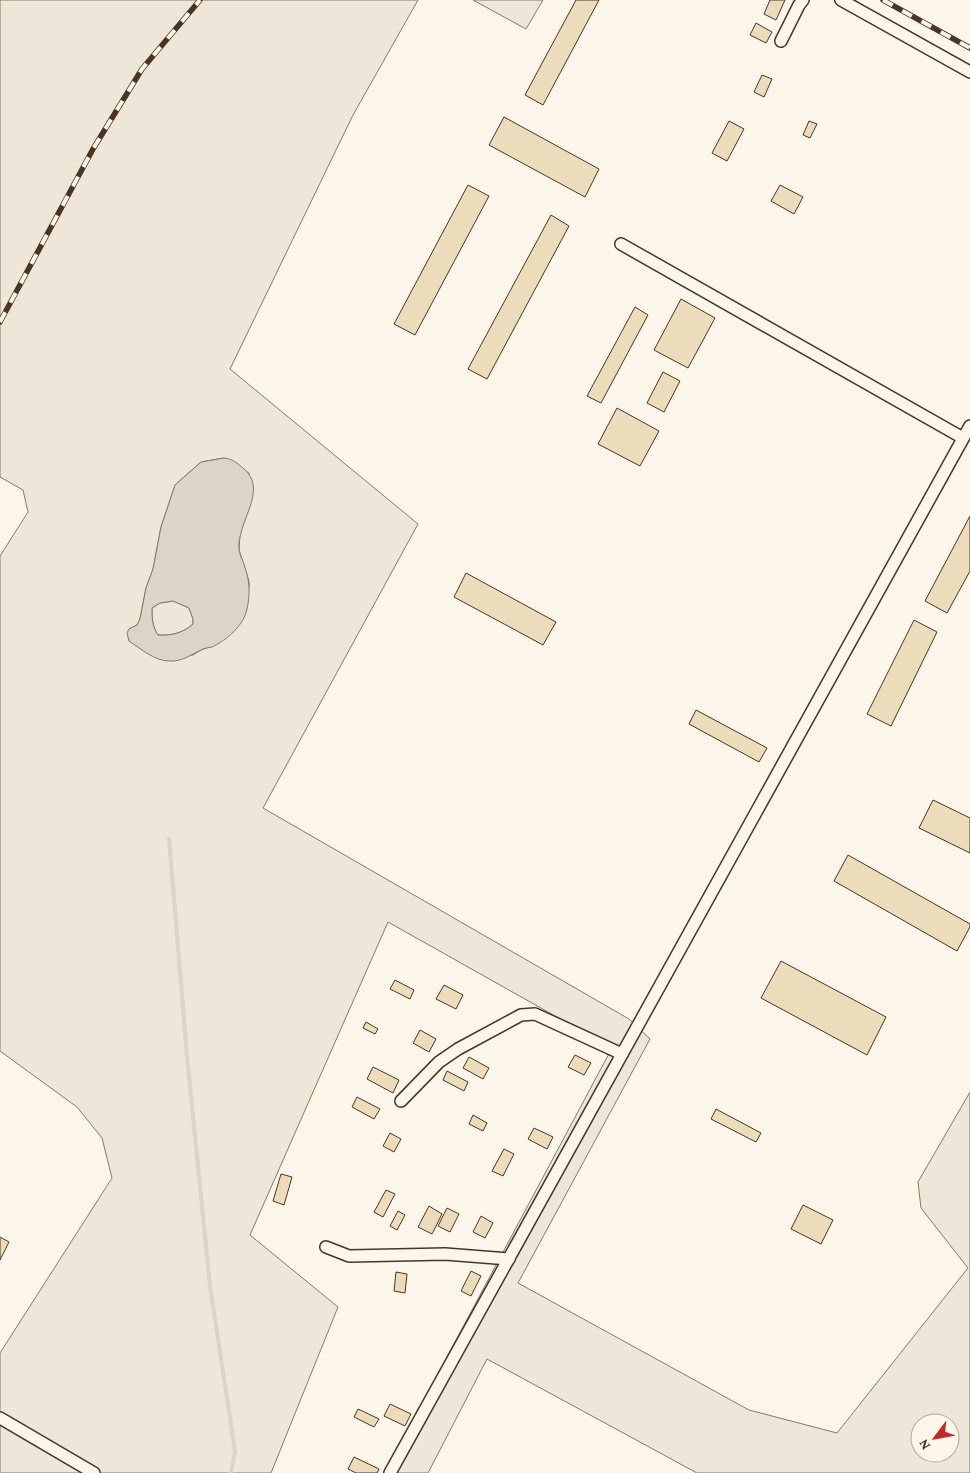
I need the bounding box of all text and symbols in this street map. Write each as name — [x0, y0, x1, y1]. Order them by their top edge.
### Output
north arrow — [910, 1413, 960, 1463]
text: N — [914, 1436, 933, 1453]

